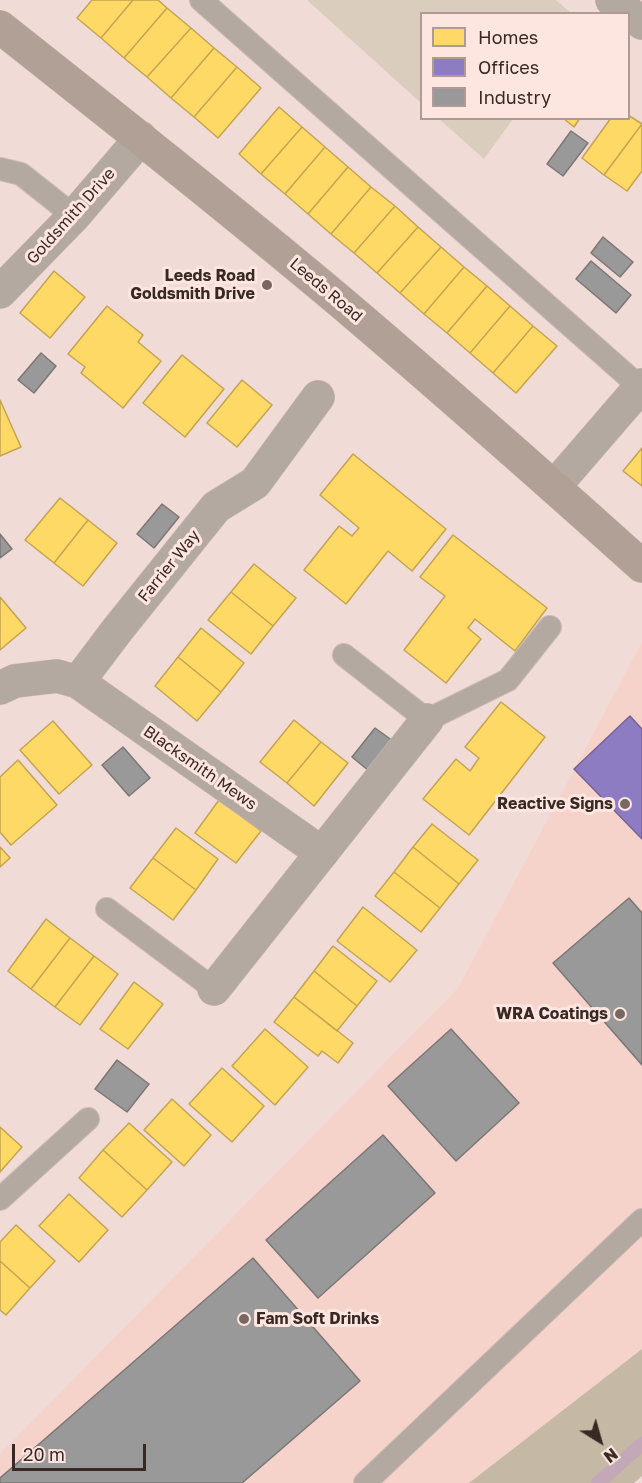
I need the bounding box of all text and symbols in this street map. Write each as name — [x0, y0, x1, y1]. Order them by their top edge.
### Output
legend — [420, 12, 630, 120]
text: Homes — [478, 26, 538, 48]
text: Offices — [478, 56, 539, 78]
text: Industry — [478, 86, 551, 108]
street label: Goldsmith Drive — [23, 164, 119, 268]
street label: Leeds Road — [286, 254, 366, 326]
place label: Leeds Road Goldsmith Drive — [130, 266, 255, 304]
marker: Leeds Road Goldsmith Drive — [260, 278, 274, 292]
street label: Farrier Way — [134, 526, 204, 606]
street label: Blacksmith Mews — [140, 722, 260, 814]
place label: Reactive Signs — [497, 794, 613, 814]
marker: Reactive Signs — [618, 797, 632, 811]
place label: WRA Coatings — [496, 1004, 608, 1024]
marker: WRA Coatings — [613, 1007, 627, 1021]
place label: Fam Soft Drinks — [256, 1309, 379, 1329]
marker: Fam Soft Drinks — [237, 1312, 251, 1326]
north arrow — [570, 1411, 630, 1471]
scale bar — [15, 1432, 148, 1470]
text: 20 m — [23, 1443, 65, 1465]
text: N — [600, 1444, 622, 1467]

